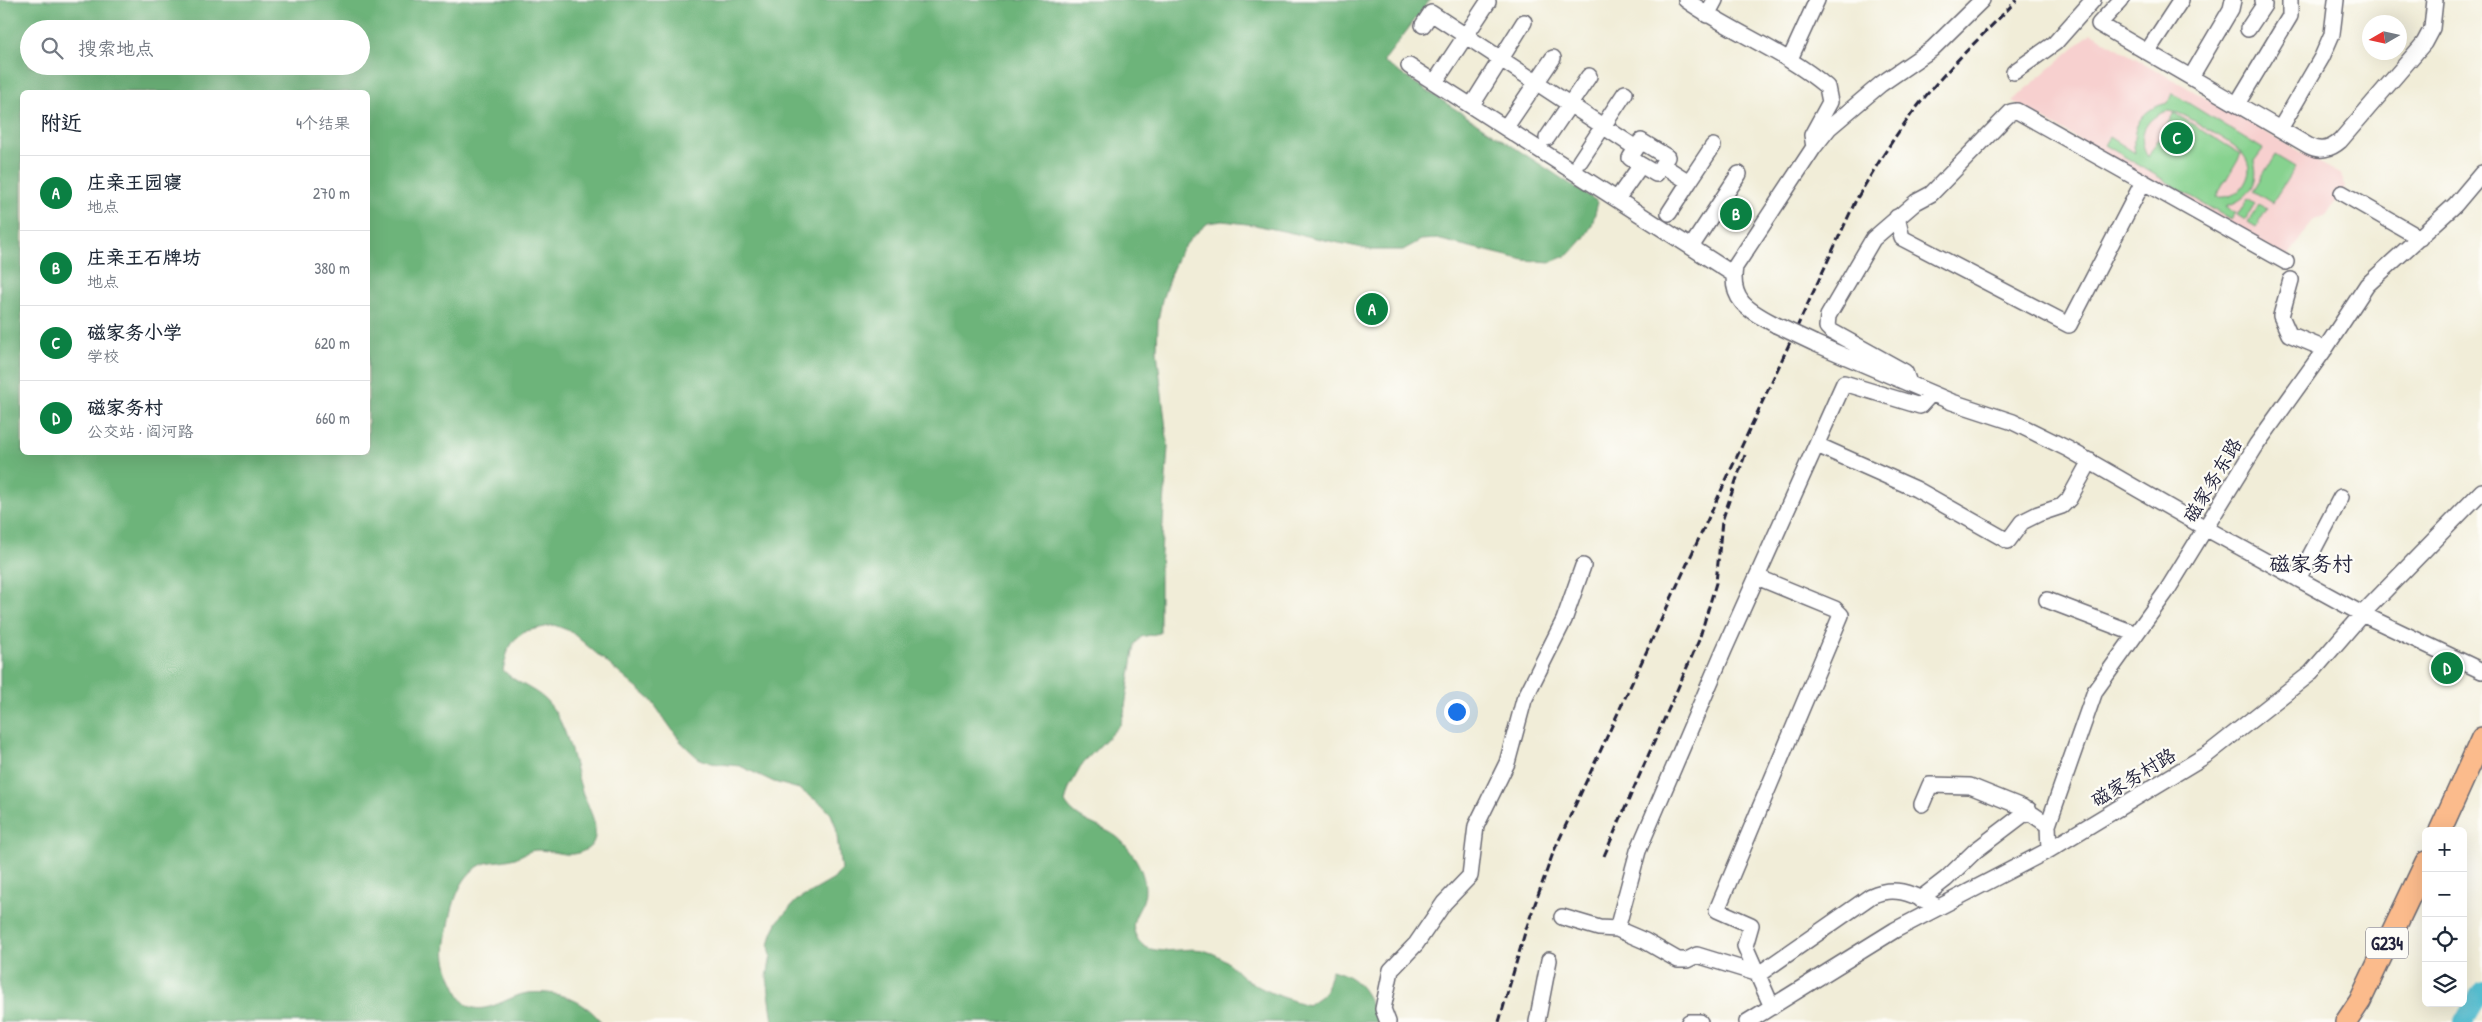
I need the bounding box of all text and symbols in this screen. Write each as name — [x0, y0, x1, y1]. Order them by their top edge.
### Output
north arrow — [2362, 15, 2407, 60]
search box — [20, 20, 370, 75]
icon: search — [38, 34, 66, 62]
text: 搜索地点 — [78, 35, 154, 61]
text: 附近 — [40, 108, 82, 137]
text: 4个结果 — [296, 112, 350, 134]
pin: C — [2161, 119, 2193, 157]
text: 庄亲王园寝 — [87, 169, 182, 195]
text: A — [52, 182, 60, 204]
text: 270 m — [313, 182, 350, 204]
text: 地点 — [87, 195, 119, 217]
pin: B — [1720, 195, 1752, 233]
text: 庄亲王石牌坊 — [87, 244, 201, 270]
text: B — [52, 257, 60, 279]
text: 380 m — [314, 257, 350, 279]
text: 地点 — [87, 270, 119, 292]
pin: A — [1356, 290, 1388, 328]
text: 磁家务小学 — [87, 319, 182, 345]
text: C — [52, 332, 60, 354]
text: 620 m — [314, 332, 350, 354]
text: 学校 — [87, 345, 119, 367]
text: 磁家务村 — [87, 394, 163, 420]
text: D — [52, 407, 60, 429]
text: 660 m — [316, 407, 350, 429]
text: 公交站 · 阎河路 — [87, 420, 194, 442]
street label: 磁家务东路 — [2176, 433, 2248, 527]
district label: 磁家务村 — [2269, 549, 2353, 578]
pin: D — [2431, 649, 2463, 687]
your location — [1444, 699, 1470, 725]
street label: 磁家务村路 — [2086, 741, 2180, 813]
map controls — [2422, 827, 2467, 1007]
button: + — [2422, 827, 2467, 872]
button: − — [2422, 872, 2467, 917]
button: locate — [2422, 917, 2467, 962]
road number: G234 — [2366, 928, 2408, 958]
button: layers — [2422, 962, 2467, 1007]

